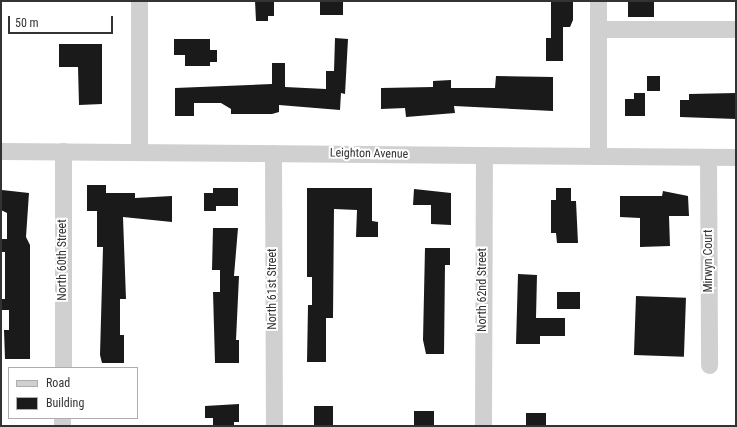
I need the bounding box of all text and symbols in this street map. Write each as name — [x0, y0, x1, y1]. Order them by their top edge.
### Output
scale bar — [10, 8, 115, 34]
text: 50 m — [15, 16, 39, 30]
street label: Leighton Avenue — [330, 146, 408, 162]
street label: North 60th Street — [56, 219, 70, 301]
street label: Mirwyn Court — [702, 229, 716, 293]
street label: North 61st Street — [266, 248, 280, 330]
street label: North 62nd Street — [476, 248, 490, 332]
legend — [8, 367, 138, 419]
text: Road — [46, 376, 70, 390]
text: Building — [46, 396, 84, 410]

